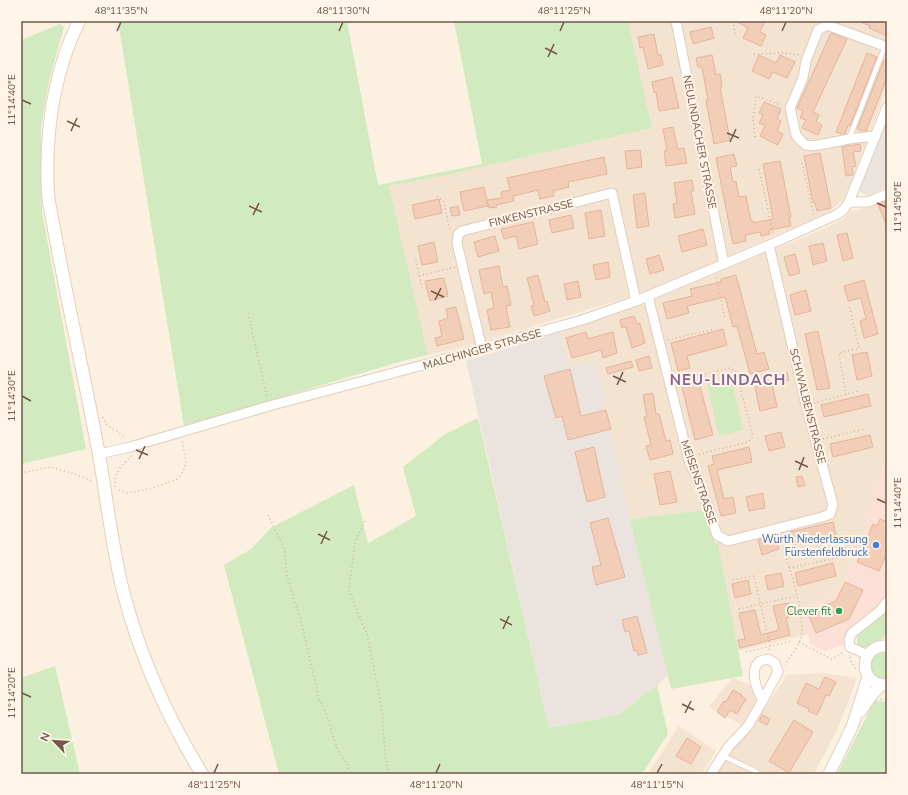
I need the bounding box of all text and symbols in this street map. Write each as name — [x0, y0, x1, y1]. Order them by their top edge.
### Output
text: 48°11'35"N — [94, 4, 148, 18]
text: 48°11'30"N — [316, 4, 370, 18]
text: 48°11'25"N — [537, 4, 591, 18]
text: 48°11'20"N — [759, 4, 813, 18]
text: 11°14'40"E — [5, 74, 19, 126]
street label: NEULINDACHER STRASSE — [679, 74, 720, 210]
text: 11°14'50"E — [891, 181, 905, 233]
street label: FINKENSTRASSE — [487, 196, 575, 231]
street label: MALCHINGER STRASSE — [421, 325, 543, 374]
street label: SCHWALBENSTRASSE — [786, 347, 829, 465]
text: 11°14'30"E — [5, 370, 19, 422]
district label: NEU-LINDACH — [670, 370, 786, 390]
street label: MEISENSTRASSE — [677, 438, 720, 526]
text: 11°14'40"E — [891, 477, 905, 529]
place label: Würth Niederlassung Fürstenfeldbruck — [762, 532, 868, 560]
marker: Würth Niederlassung Fürstenfeldbruck — [871, 540, 881, 550]
place label: Clever fit — [786, 604, 831, 619]
marker: Clever fit — [834, 606, 844, 616]
text: 11°14'20"E — [5, 667, 19, 719]
north arrow — [34, 721, 74, 761]
text: N — [37, 730, 54, 744]
text: 48°11'25"N — [187, 778, 241, 792]
text: 48°11'20"N — [409, 778, 463, 792]
text: 48°11'15"N — [630, 778, 684, 792]

